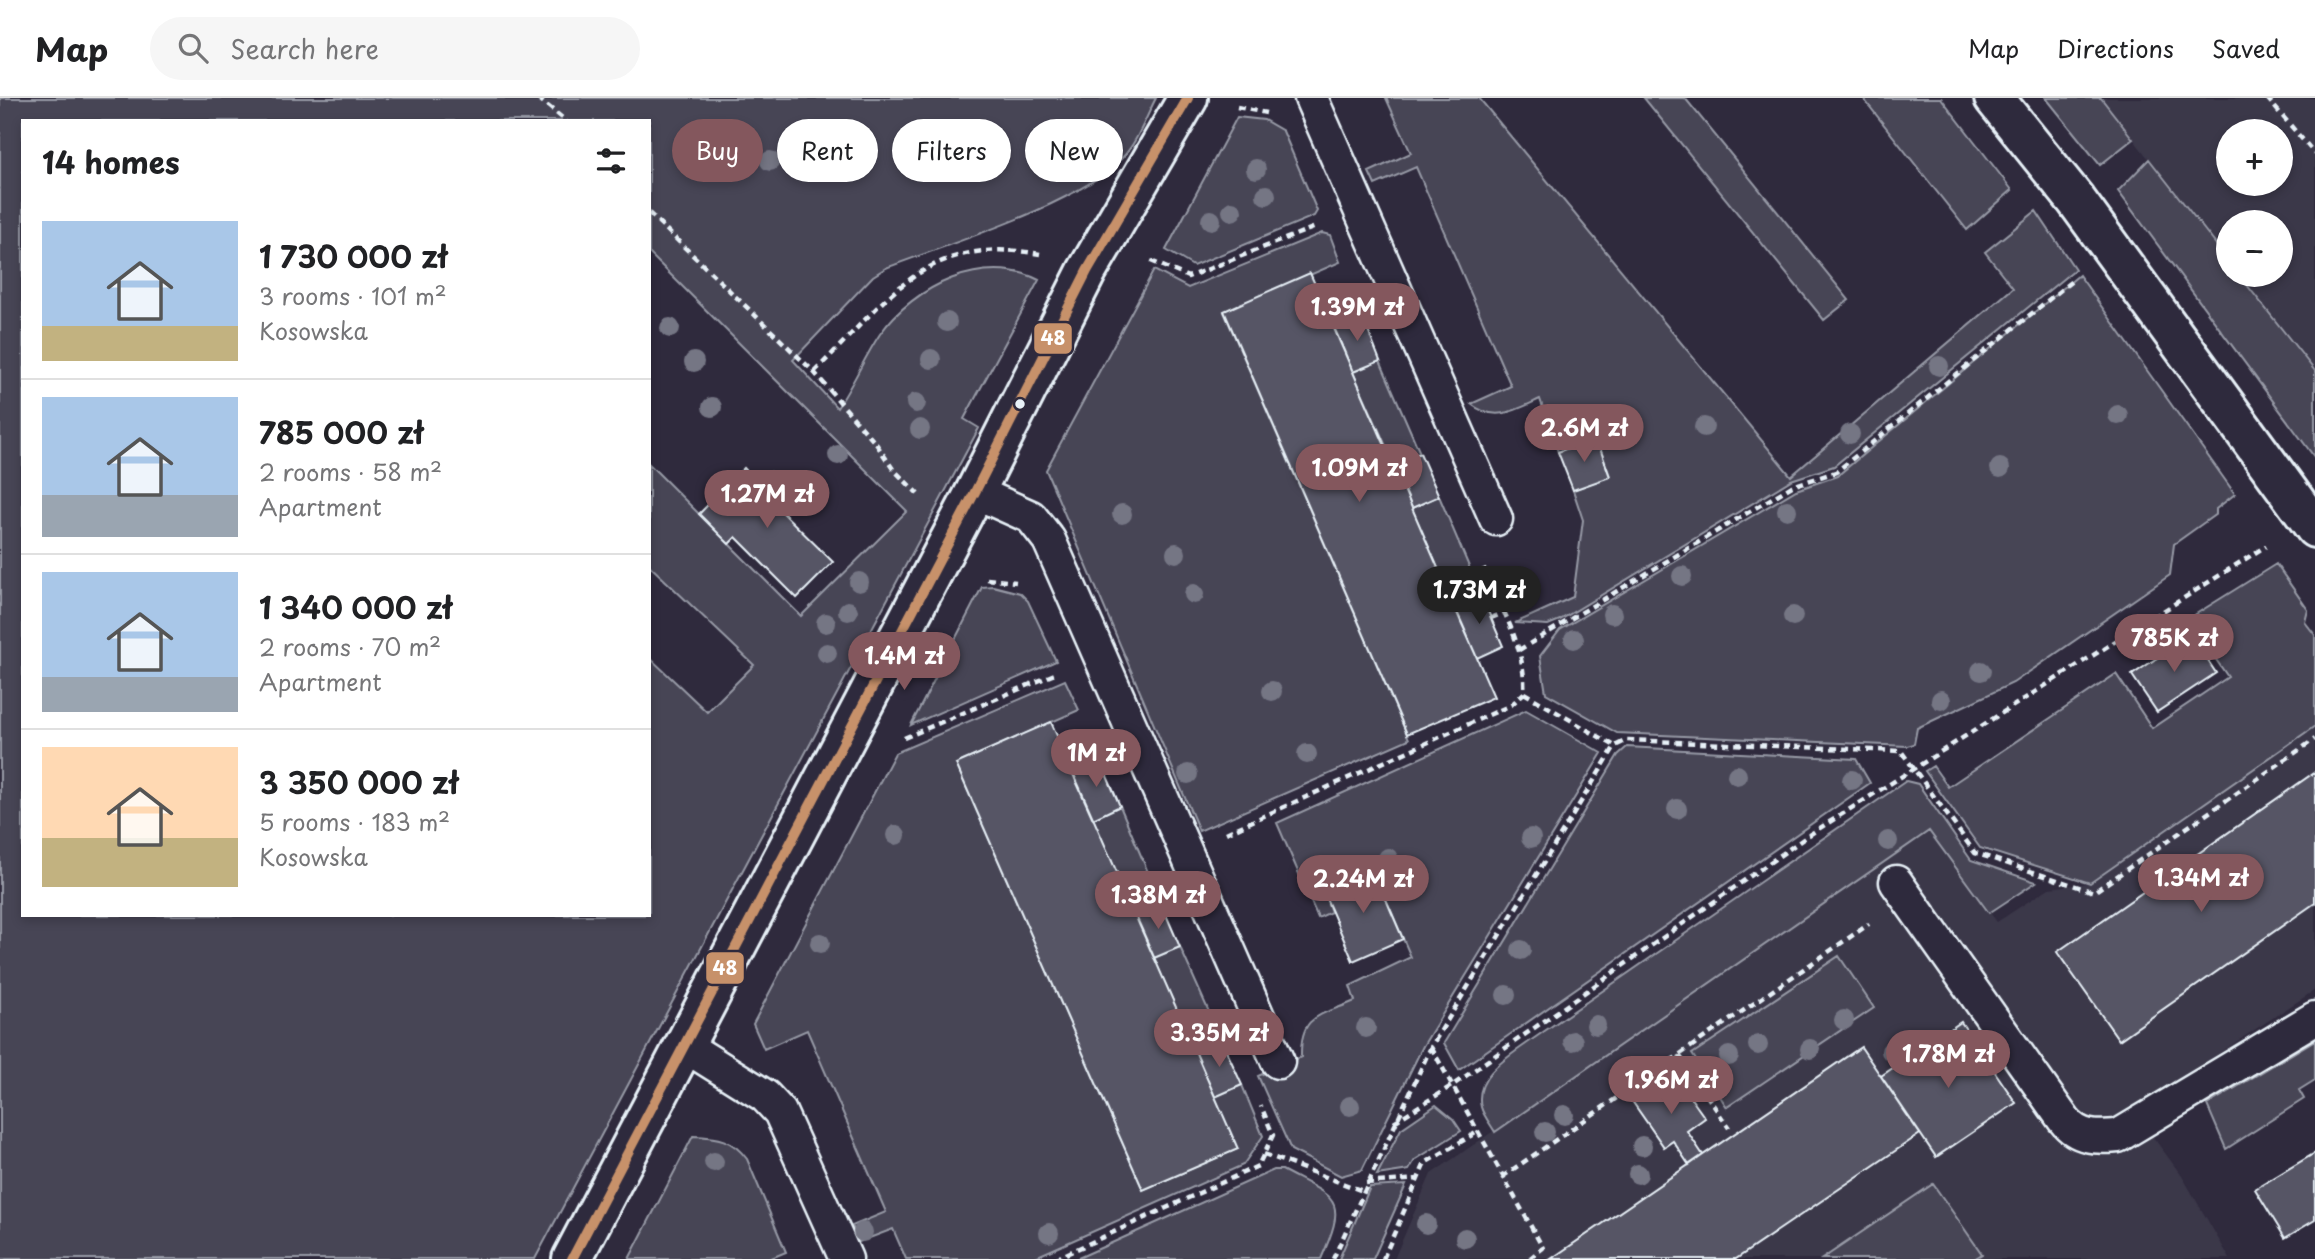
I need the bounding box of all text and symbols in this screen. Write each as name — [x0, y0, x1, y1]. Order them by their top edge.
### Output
search box — [150, 17, 640, 80]
text: Map — [35, 23, 108, 73]
icon: search — [174, 29, 212, 67]
text: Search here — [230, 29, 379, 68]
text: Map — [1968, 30, 2019, 66]
text: Directions — [2057, 30, 2174, 66]
text: Saved — [2212, 30, 2280, 66]
chip: Buy — [672, 119, 763, 182]
chip: Rent — [777, 119, 878, 182]
chip: Filters — [892, 119, 1011, 182]
chip: New — [1025, 119, 1123, 182]
map controls — [2216, 119, 2293, 287]
button: + — [2216, 119, 2293, 196]
text: 14 homes — [42, 139, 180, 184]
icon: filters — [592, 142, 630, 180]
button: − — [2216, 210, 2293, 287]
text: 1 730 000 zł — [259, 233, 447, 278]
icon: home — [98, 249, 182, 333]
text: 3 rooms · 101 m² — [259, 278, 447, 313]
pin: 1.39M zł — [1285, 284, 1429, 343]
text: 1.39M zł — [1311, 288, 1403, 323]
text: Kosowska — [259, 313, 368, 348]
line badge: 48 — [1033, 322, 1073, 355]
text: 48 — [1041, 323, 1066, 351]
unlabelled marker — [1013, 397, 1027, 411]
pin: 2.6M zł — [1519, 404, 1649, 464]
text: 785 000 zł — [259, 409, 423, 454]
text: 2.6M zł — [1541, 409, 1627, 444]
icon: home — [98, 425, 182, 509]
pin: 1.09M zł — [1287, 444, 1431, 504]
text: 1.09M zł — [1312, 449, 1407, 484]
text: 2 rooms · 58 m² — [259, 454, 442, 489]
pin: 1.27M zł — [695, 470, 839, 530]
text: 1.27M zł — [720, 475, 814, 510]
text: Apartment — [259, 489, 382, 524]
pin: 1.73M zł — [1407, 566, 1551, 626]
text: 1.73M zł — [1433, 571, 1525, 606]
text: 1 340 000 zł — [259, 584, 452, 629]
icon: home — [98, 600, 182, 684]
pin: 785K zł — [2109, 614, 2239, 674]
text: 785K zł — [2131, 619, 2217, 654]
text: 2 rooms · 70 m² — [259, 629, 441, 664]
pin: 1.4M zł — [839, 632, 969, 692]
text: 1.4M zł — [864, 637, 944, 672]
text: Apartment — [259, 664, 382, 699]
pin: 1M zł — [1047, 730, 1145, 789]
text: 1M zł — [1067, 734, 1125, 769]
text: 3 350 000 zł — [259, 759, 458, 804]
icon: home — [98, 775, 182, 859]
text: 5 rooms · 183 m² — [259, 804, 450, 839]
text: Kosowska — [259, 839, 368, 874]
pin: 1.34M zł — [2129, 854, 2273, 914]
pin: 2.24M zł — [1291, 856, 1435, 915]
text: 1.34M zł — [2154, 859, 2248, 894]
text: 2.24M zł — [1313, 860, 1413, 895]
pin: 1.38M zł — [1086, 872, 1230, 931]
text: 1.38M zł — [1111, 876, 1205, 911]
line badge: 48 — [705, 951, 745, 985]
text: 48 — [713, 953, 738, 981]
pin: 3.35M zł — [1147, 1010, 1291, 1069]
text: 3.35M zł — [1170, 1014, 1268, 1049]
pin: 1.78M zł — [1876, 1030, 2020, 1090]
text: 1.78M zł — [1902, 1035, 1994, 1070]
pin: 1.96M zł — [1599, 1056, 1743, 1116]
text: 1.96M zł — [1624, 1061, 1718, 1096]

